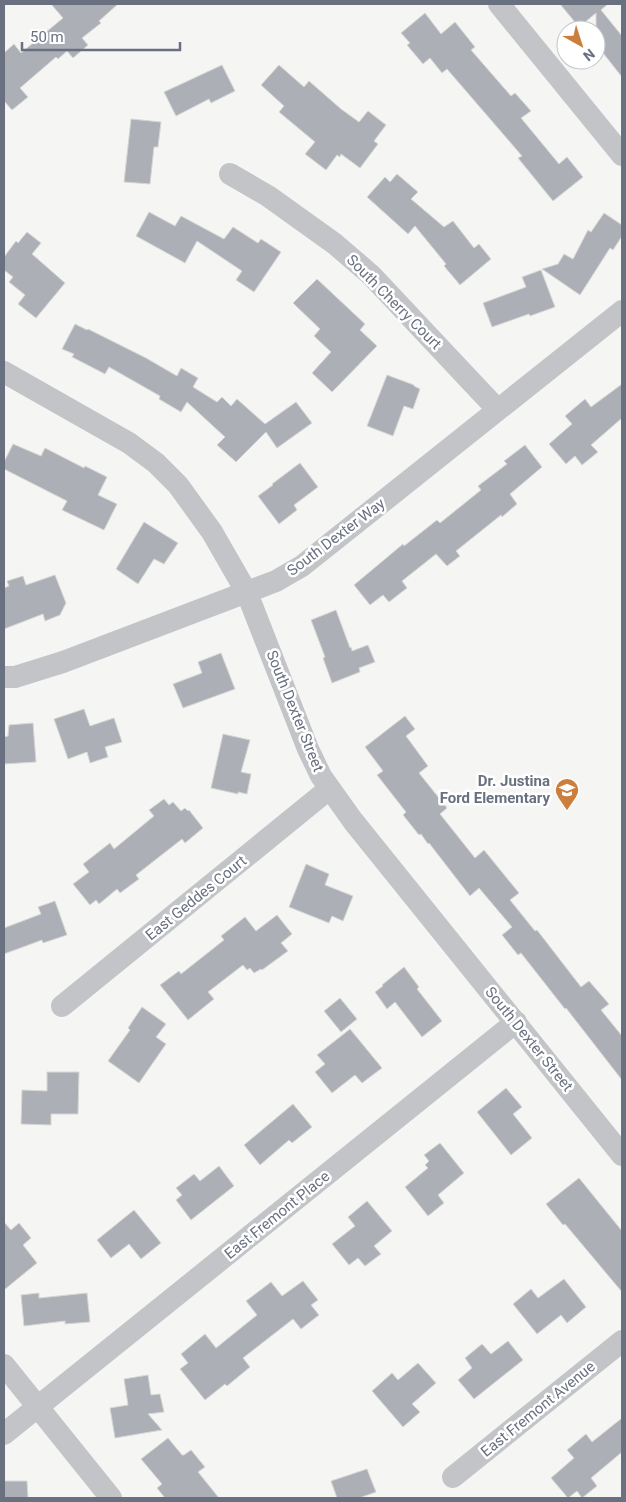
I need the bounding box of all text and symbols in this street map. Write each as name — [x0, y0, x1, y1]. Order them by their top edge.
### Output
scale bar — [22, 20, 180, 52]
north arrow — [556, 20, 606, 70]
text: 50 m — [30, 28, 64, 46]
text: N — [580, 46, 598, 64]
street label: South Cherry Court — [343, 251, 445, 353]
street label: South Dexter Way — [284, 494, 388, 580]
street label: South Dexter Street — [262, 648, 328, 774]
place label: Dr. Justina Ford Elementary — [440, 772, 550, 807]
school or university icon: Dr. Justina Ford Elementary — [554, 777, 580, 811]
street label: East Geddes Court — [142, 852, 250, 944]
street label: South Dexter Street — [481, 983, 577, 1095]
street label: East Fremont Place — [221, 1167, 333, 1263]
street label: East Fremont Avenue — [477, 1357, 599, 1461]

